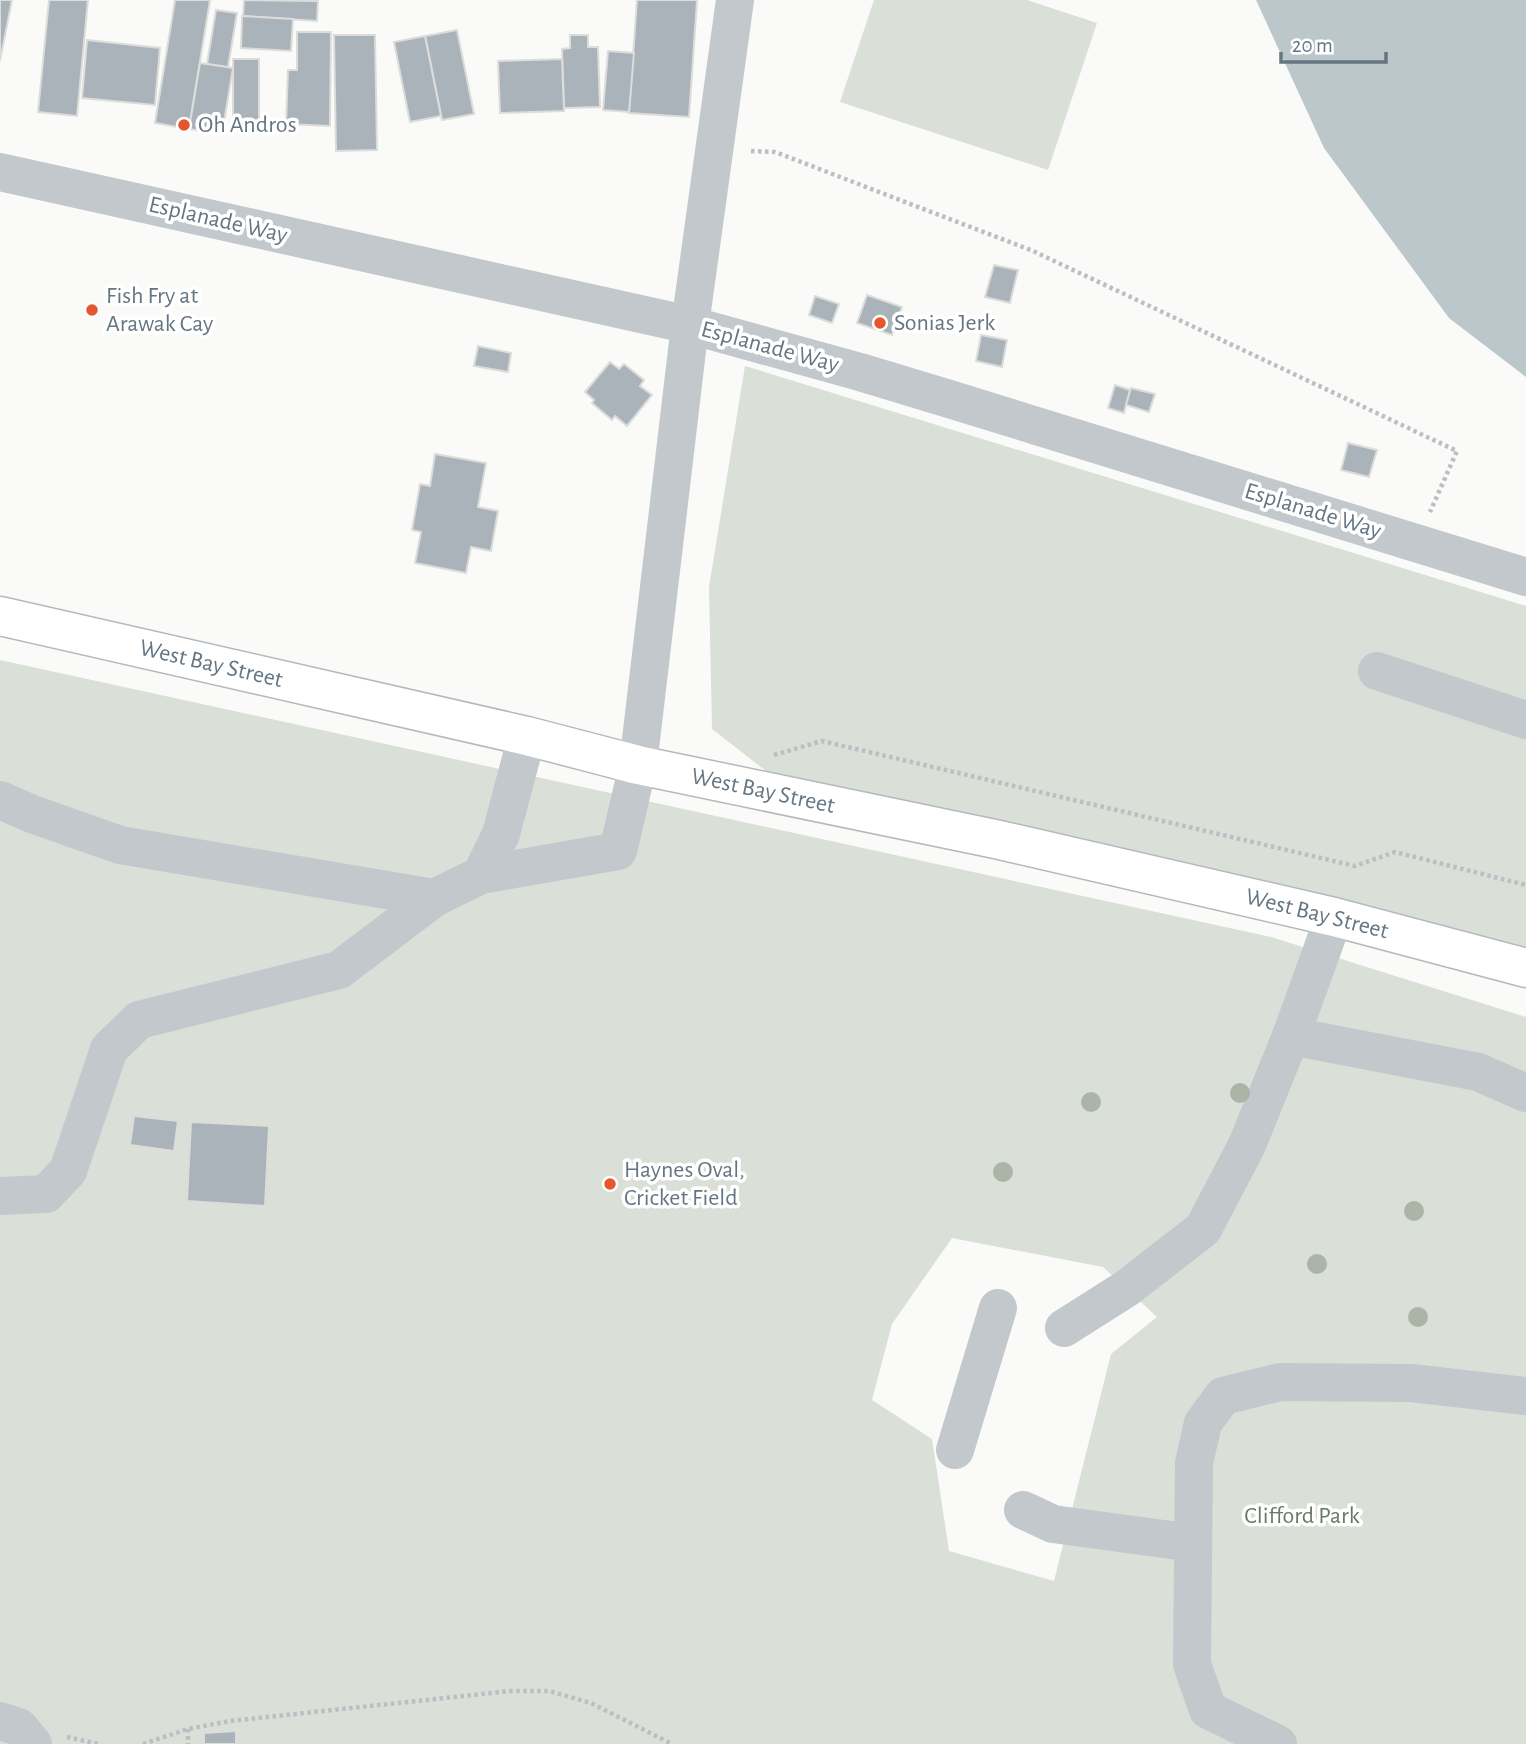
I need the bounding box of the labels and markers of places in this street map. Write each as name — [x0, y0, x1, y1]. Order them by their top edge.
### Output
place label: Oh Andros — [198, 113, 297, 137]
marker: Oh Andros — [176, 117, 192, 133]
place label: Fish Fry at Arawak Cay — [106, 284, 213, 336]
marker: Fish Fry at Arawak Cay — [84, 302, 100, 318]
place label: Sonias Jerk — [894, 311, 995, 335]
marker: Sonias Jerk — [872, 315, 888, 331]
place label: Haynes Oval, Cricket Field — [624, 1158, 745, 1210]
marker: Haynes Oval, Cricket Field — [602, 1176, 618, 1192]

